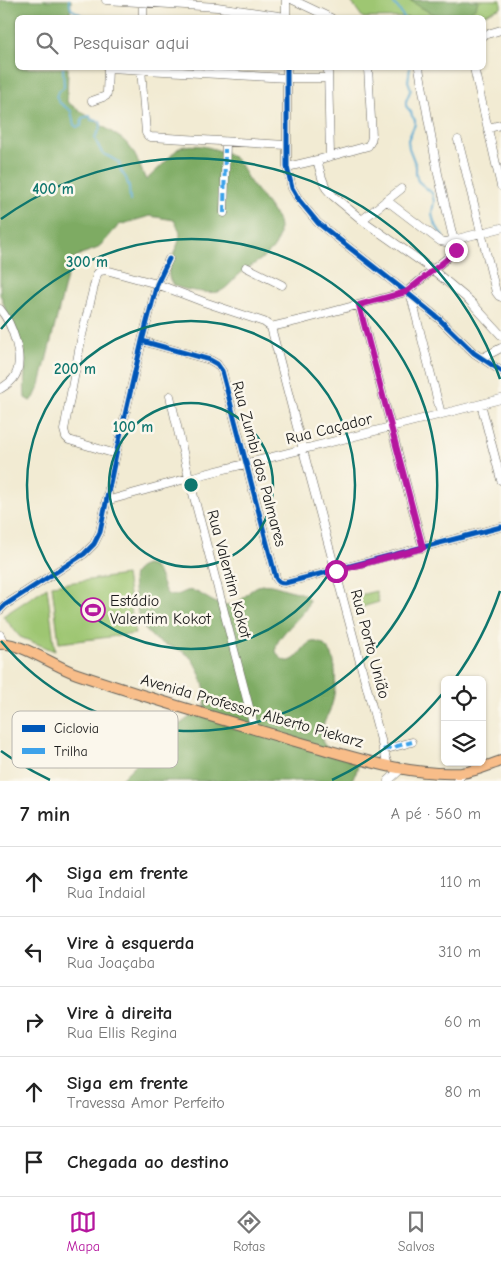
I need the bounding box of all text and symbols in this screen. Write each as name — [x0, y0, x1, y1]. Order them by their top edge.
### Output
search box — [15, 15, 486, 70]
icon: search — [33, 29, 61, 57]
text: Pesquisar aqui — [73, 32, 189, 54]
text: 400 m — [32, 180, 74, 198]
route end — [445, 239, 468, 262]
text: 300 m — [66, 253, 108, 271]
text: 200 m — [54, 360, 96, 378]
street label: Rua Zumbi dos Palmares — [228, 379, 290, 549]
street label: Rua Caçador — [284, 409, 375, 448]
text: 100 m — [113, 418, 153, 436]
centre of rings — [182, 476, 200, 494]
street label: Rua Valentim Kokot — [203, 508, 255, 641]
route start — [325, 560, 348, 583]
street label: Rua Porto União — [347, 587, 393, 701]
place label: Estádio Valentim Kokot — [110, 592, 211, 628]
sports icon: Estádio Valentim Kokot — [80, 597, 106, 623]
street label: Avenida Professor Alberto Piekarz — [139, 671, 365, 751]
map controls — [441, 676, 486, 766]
button: locate — [441, 676, 486, 721]
legend — [12, 711, 178, 768]
text: Ciclovia — [54, 720, 99, 737]
button: layers — [441, 721, 486, 766]
text: Trilha — [54, 743, 88, 760]
text: 7 min — [20, 802, 70, 826]
text: A pé · 560 m — [391, 805, 481, 823]
text: Siga em frente — [67, 862, 188, 884]
icon: ahead — [20, 868, 48, 896]
text: 110 m — [440, 873, 481, 891]
text: Rua Indaial — [67, 884, 146, 902]
text: Vire à esquerda — [67, 932, 194, 954]
icon: left — [20, 938, 48, 966]
text: 310 m — [438, 943, 481, 961]
text: Rua Joaçaba — [67, 954, 155, 972]
text: Vire à direita — [67, 1002, 172, 1024]
icon: right — [20, 1008, 48, 1036]
text: 60 m — [444, 1013, 481, 1031]
text: Rua Ellis Regina — [67, 1024, 177, 1042]
text: Siga em frente — [67, 1072, 188, 1094]
icon: ahead — [20, 1078, 48, 1106]
text: 80 m — [444, 1083, 481, 1101]
text: Travessa Amor Perfeito — [67, 1094, 225, 1112]
icon: arrive — [20, 1148, 48, 1176]
text: Chegada ao destino — [67, 1151, 229, 1173]
tab: Mapa — [66, 1208, 100, 1255]
tab: Rotas — [233, 1208, 265, 1255]
tab: Salvos — [398, 1208, 435, 1255]

